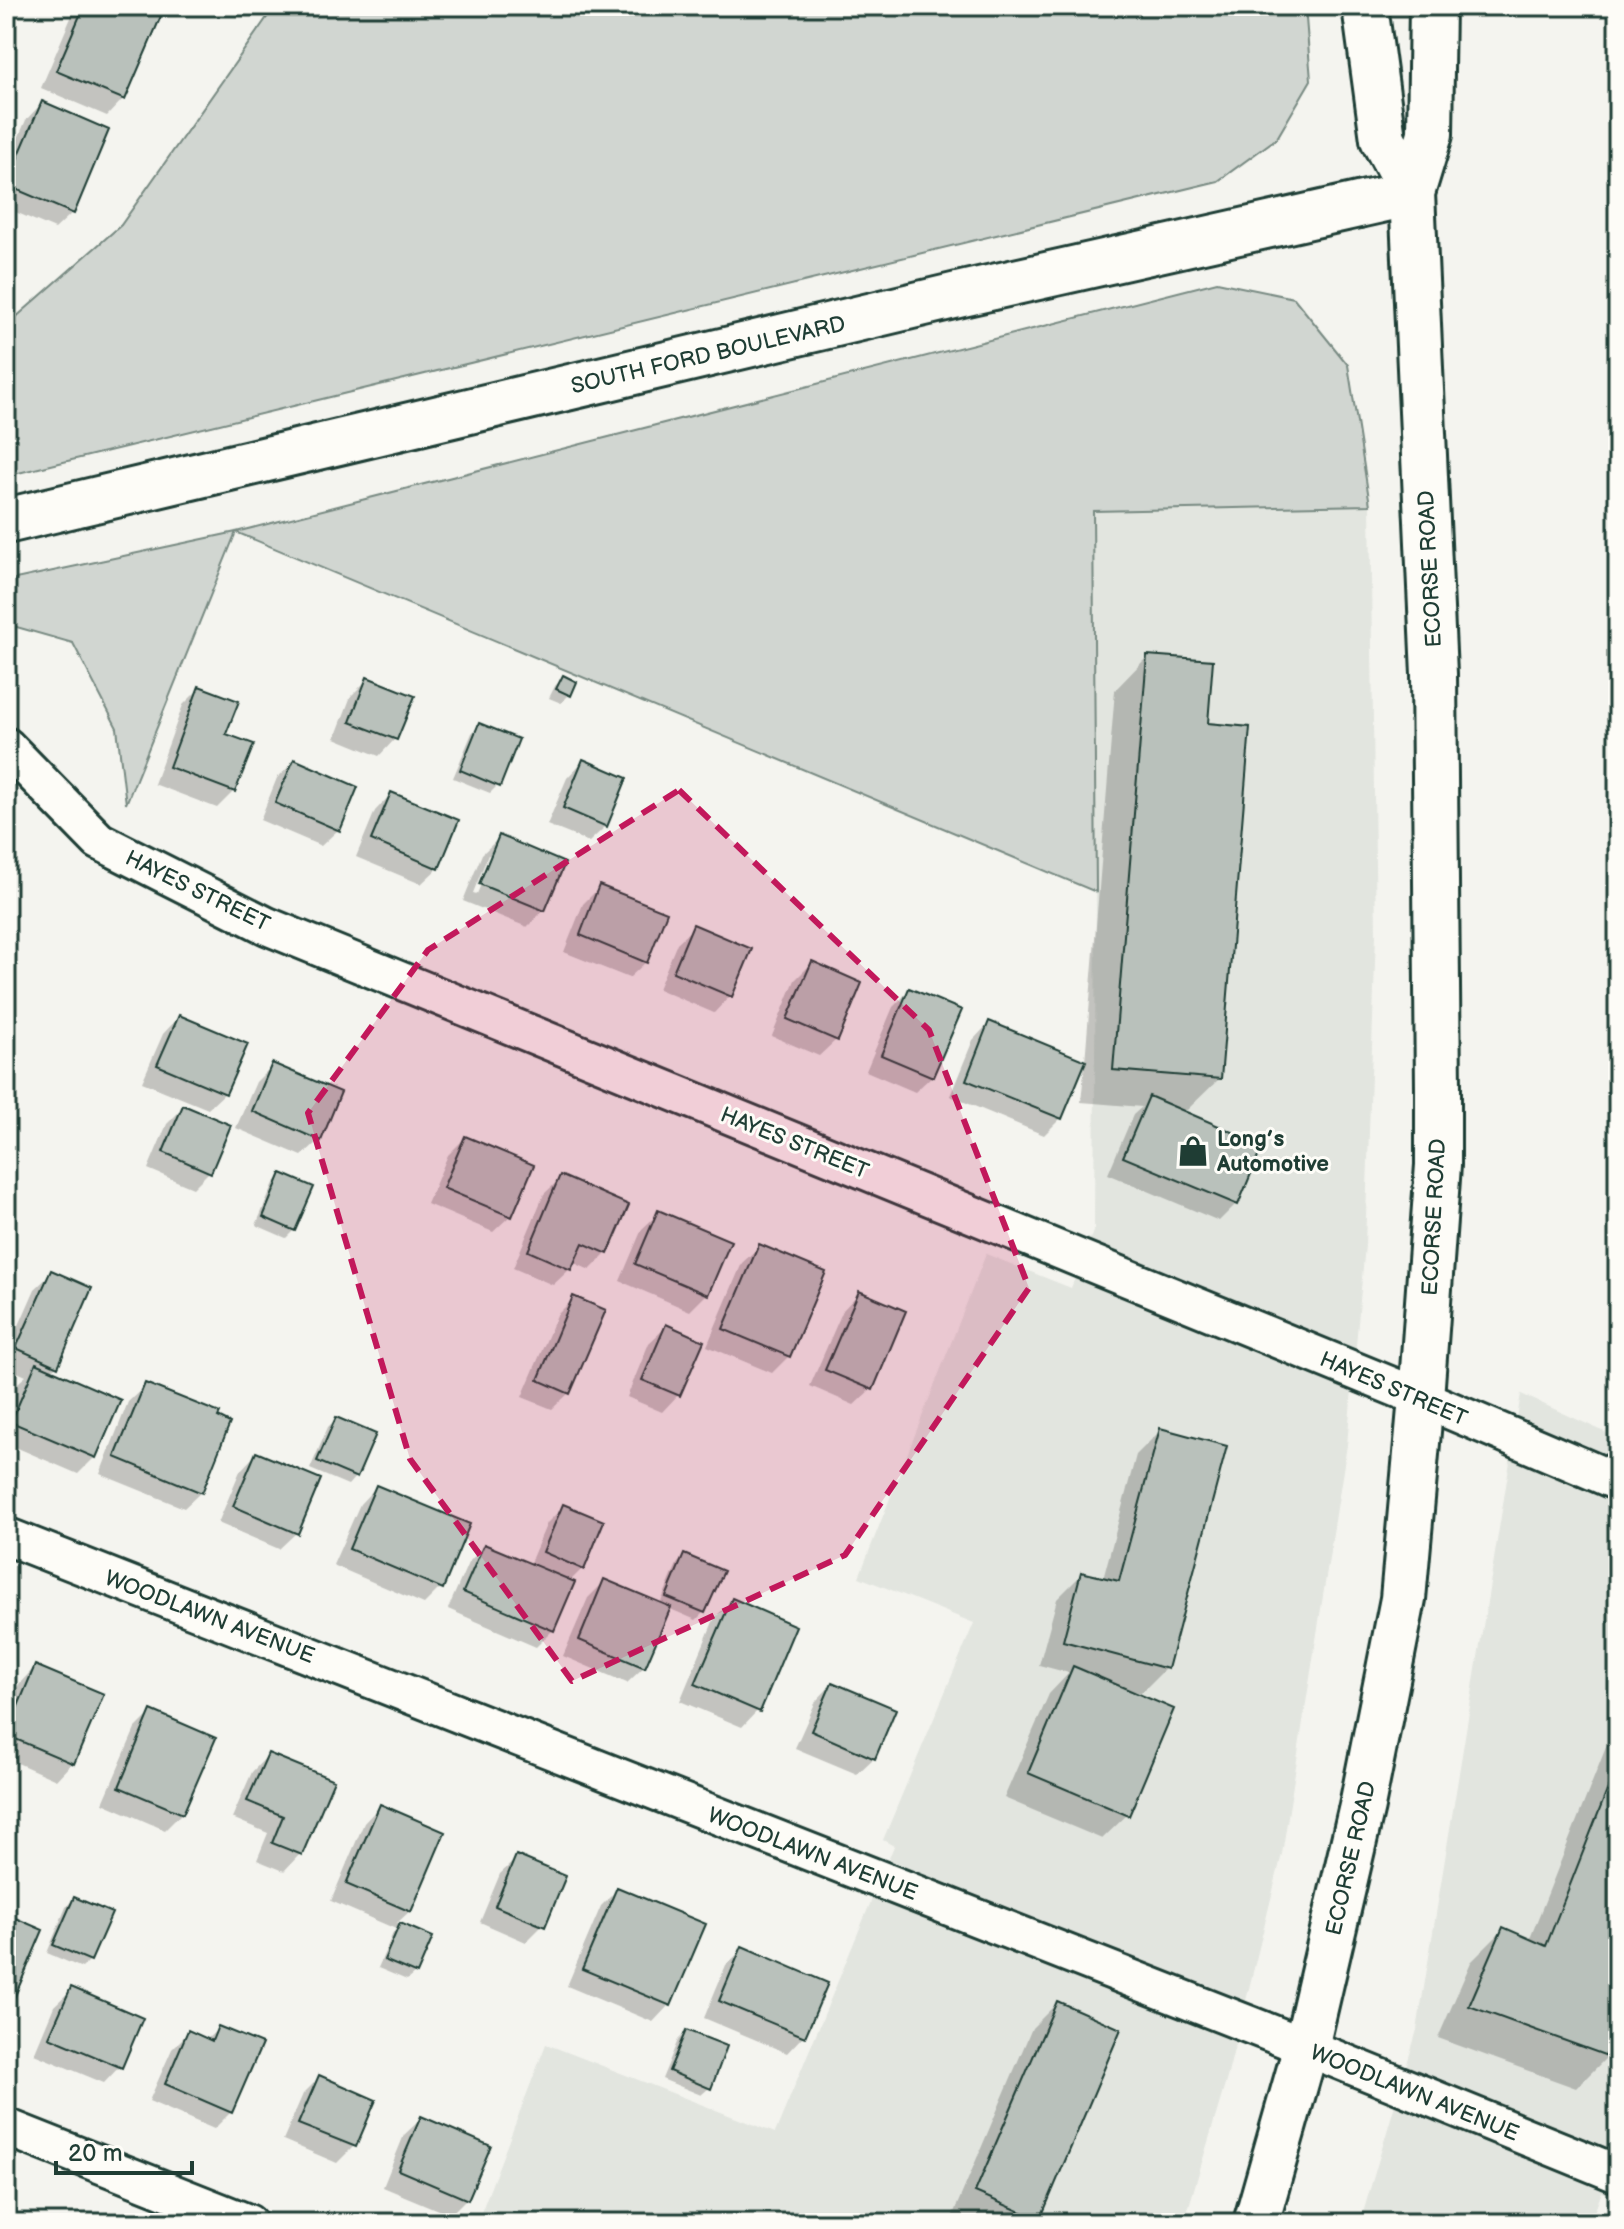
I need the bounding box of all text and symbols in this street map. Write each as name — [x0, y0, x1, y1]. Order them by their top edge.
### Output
street label: SOUTH FORD BOULEVARD — [568, 311, 848, 400]
street label: ECORSE ROAD — [1413, 490, 1448, 648]
street label: HAYES STREET — [121, 845, 274, 938]
street label: HAYES STREET — [716, 1101, 873, 1185]
place label: Long’s Automotive — [1216, 1126, 1329, 1178]
shop icon: Long’s Automotive — [1176, 1134, 1210, 1168]
street label: ECORSE ROAD — [1417, 1138, 1452, 1296]
street label: HAYES STREET — [1316, 1346, 1471, 1433]
street label: WOODLAWN AVENUE — [101, 1565, 318, 1670]
street label: ECORSE ROAD — [1321, 1779, 1382, 1938]
street label: WOODLAWN AVENUE — [704, 1802, 921, 1907]
street label: WOODLAWN AVENUE — [1306, 2039, 1523, 2148]
scale bar — [56, 2125, 192, 2175]
text: 20 m — [68, 2139, 123, 2168]

